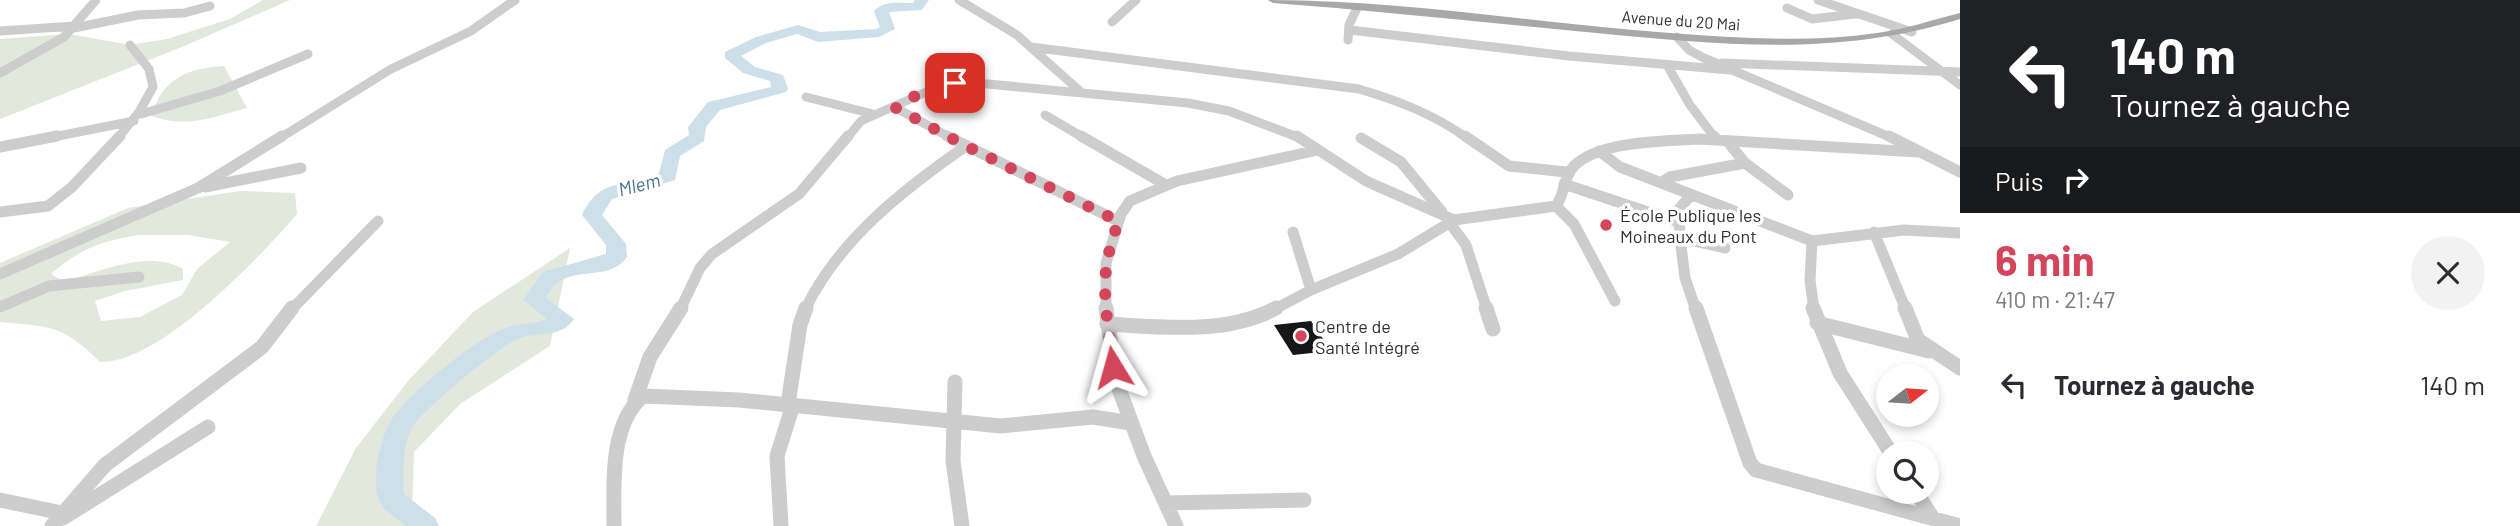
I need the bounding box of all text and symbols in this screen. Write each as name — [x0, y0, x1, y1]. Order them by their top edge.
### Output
street label: Avenue du 20 Mai — [1621, 6, 1741, 34]
text: 140 m — [2110, 25, 2236, 84]
icon: left — [1995, 28, 2086, 119]
pin — [925, 53, 985, 113]
icon: arrive — [936, 64, 974, 102]
text: Tournez à gauche — [2110, 85, 2351, 123]
icon: right — [2057, 161, 2095, 199]
text: Puis — [1995, 165, 2043, 196]
water label: Mlem — [616, 168, 662, 200]
place label: École Publique les Moineaux du Pont — [1620, 204, 1761, 247]
marker: École Publique les Moineaux du Pont — [1598, 217, 1614, 233]
text: 6 min — [1995, 234, 2095, 284]
button: close — [2411, 236, 2485, 310]
text: 410 m · 21:47 — [1995, 285, 2115, 313]
place label: Centre de Santé Intégré — [1315, 315, 1420, 358]
marker: Centre de Santé Intégré — [1293, 328, 1309, 344]
position arrow — [1076, 330, 1150, 404]
north arrow — [1876, 364, 1939, 427]
map controls — [1876, 364, 1939, 504]
icon: left — [1995, 366, 2033, 404]
text: Tournez à gauche — [2054, 369, 2255, 400]
text: 140 m — [2420, 369, 2485, 400]
button: search — [1876, 441, 1939, 504]

